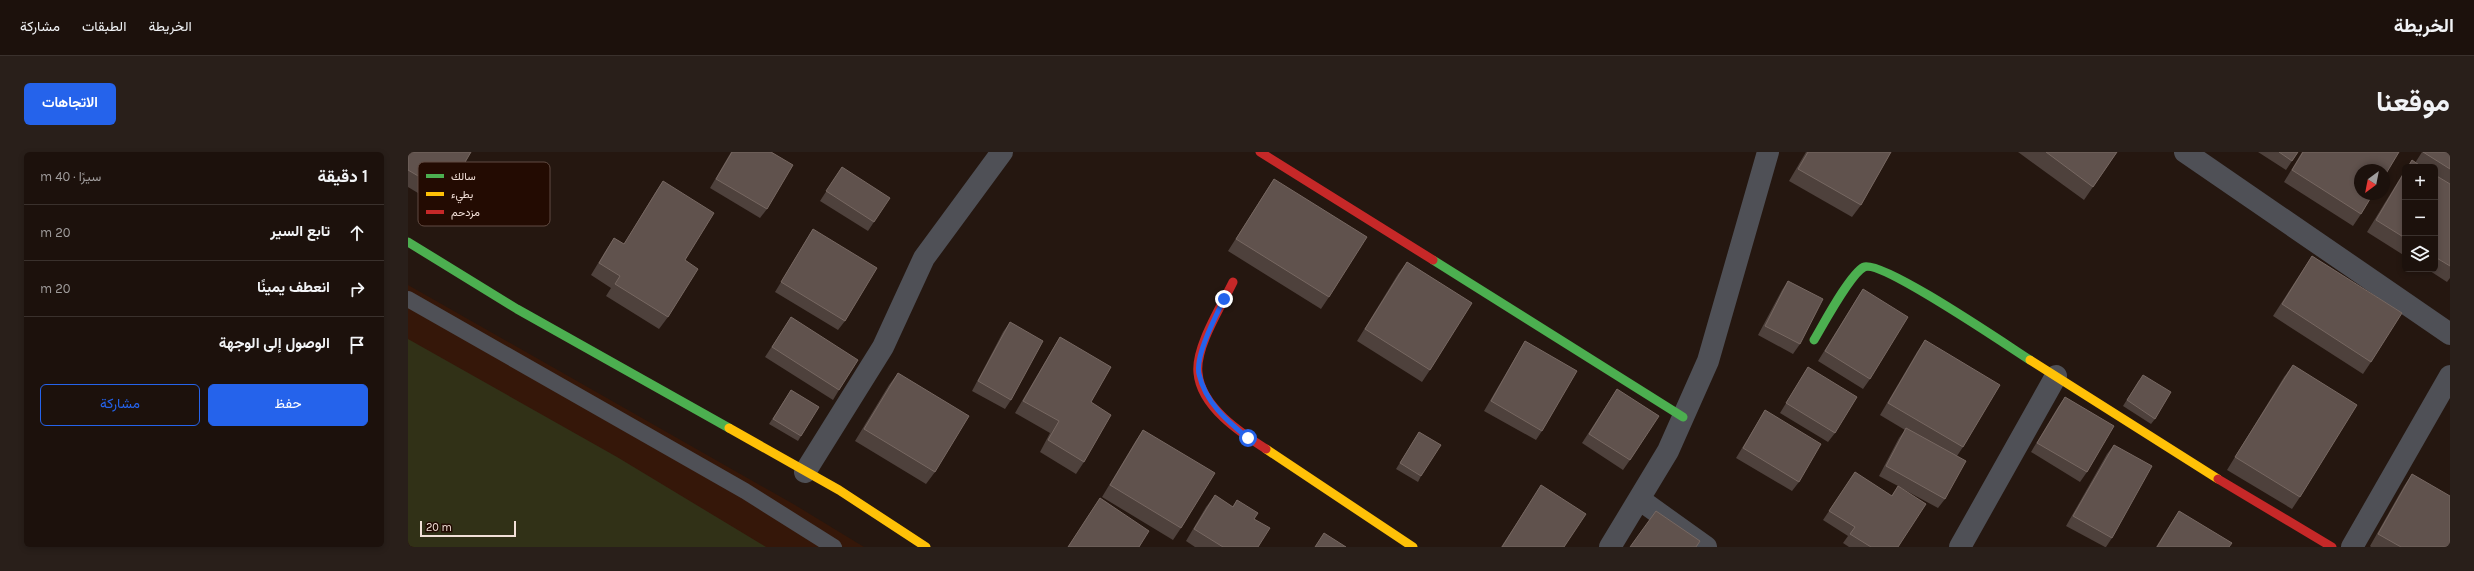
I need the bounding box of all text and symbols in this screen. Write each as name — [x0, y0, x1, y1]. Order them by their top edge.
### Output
text: الخريطة — [2394, 15, 2454, 37]
text: مشاركة — [20, 18, 60, 35]
text: الطبقات — [82, 18, 126, 35]
text: الخريطة — [148, 18, 192, 35]
button: الاتجاهات — [24, 83, 116, 125]
text: موقعنا — [2376, 85, 2450, 118]
legend — [418, 162, 550, 226]
north arrow — [2354, 164, 2390, 200]
map controls — [2402, 164, 2438, 272]
button: + — [2402, 164, 2438, 200]
text: 1 دقيقة — [318, 166, 368, 186]
text: سيرًا · 40 m — [40, 169, 101, 184]
text: سالك — [451, 170, 476, 183]
text: بطيء — [451, 188, 473, 204]
button: − — [2402, 200, 2438, 236]
text: مزدحم — [451, 206, 480, 220]
text: تابع السير — [270, 222, 330, 240]
icon: ahead — [346, 222, 368, 244]
text: 20 m — [40, 225, 71, 240]
button: layers — [2402, 236, 2438, 272]
text: انعطف يمينًا — [257, 278, 330, 296]
icon: right — [346, 278, 368, 300]
text: 20 m — [40, 281, 71, 296]
route end — [1215, 290, 1233, 308]
text: الوصول إلى الوجهة — [219, 334, 330, 352]
icon: arrive — [346, 334, 368, 356]
button: مشاركة — [40, 384, 200, 426]
button: حفظ — [208, 384, 368, 426]
route start — [1239, 429, 1257, 447]
scale bar — [420, 519, 516, 538]
text: 20 m — [426, 521, 452, 534]

